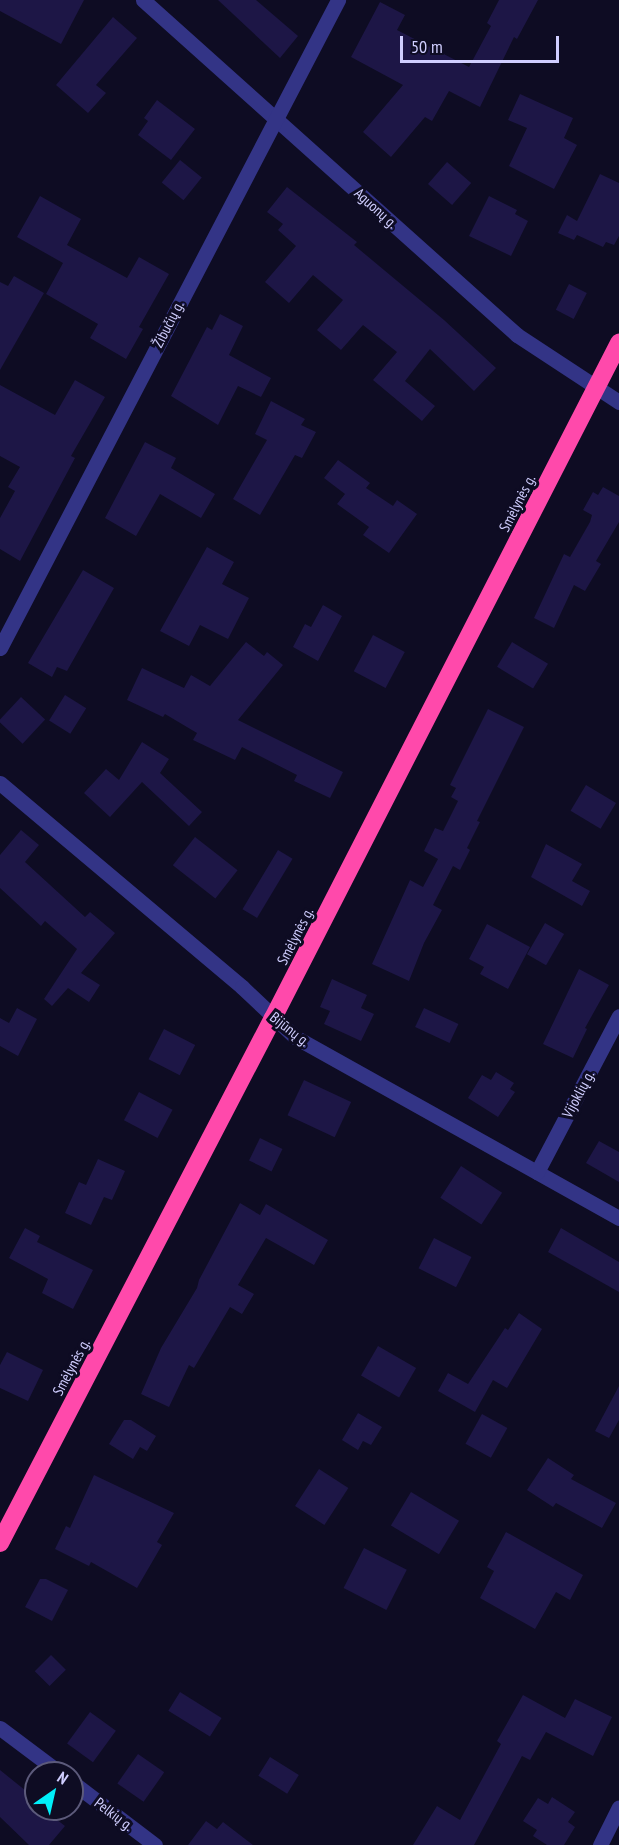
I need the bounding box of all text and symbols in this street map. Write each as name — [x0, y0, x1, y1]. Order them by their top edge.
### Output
scale bar — [403, 24, 562, 62]
text: 50 m — [411, 35, 443, 58]
street label: Aguonų g. — [351, 184, 401, 232]
street label: Žibučių g. — [149, 298, 187, 350]
street label: Smėlynės g. — [495, 471, 539, 535]
street label: Smėlynės g. — [273, 904, 317, 968]
street label: Bijūnų g. — [267, 1008, 313, 1050]
street label: Vijoklių g. — [558, 1067, 598, 1121]
street label: Smėlynės g. — [49, 1336, 93, 1398]
north arrow — [24, 1761, 84, 1821]
text: N — [54, 1767, 72, 1788]
street label: Pelkių g. — [91, 1794, 137, 1834]

